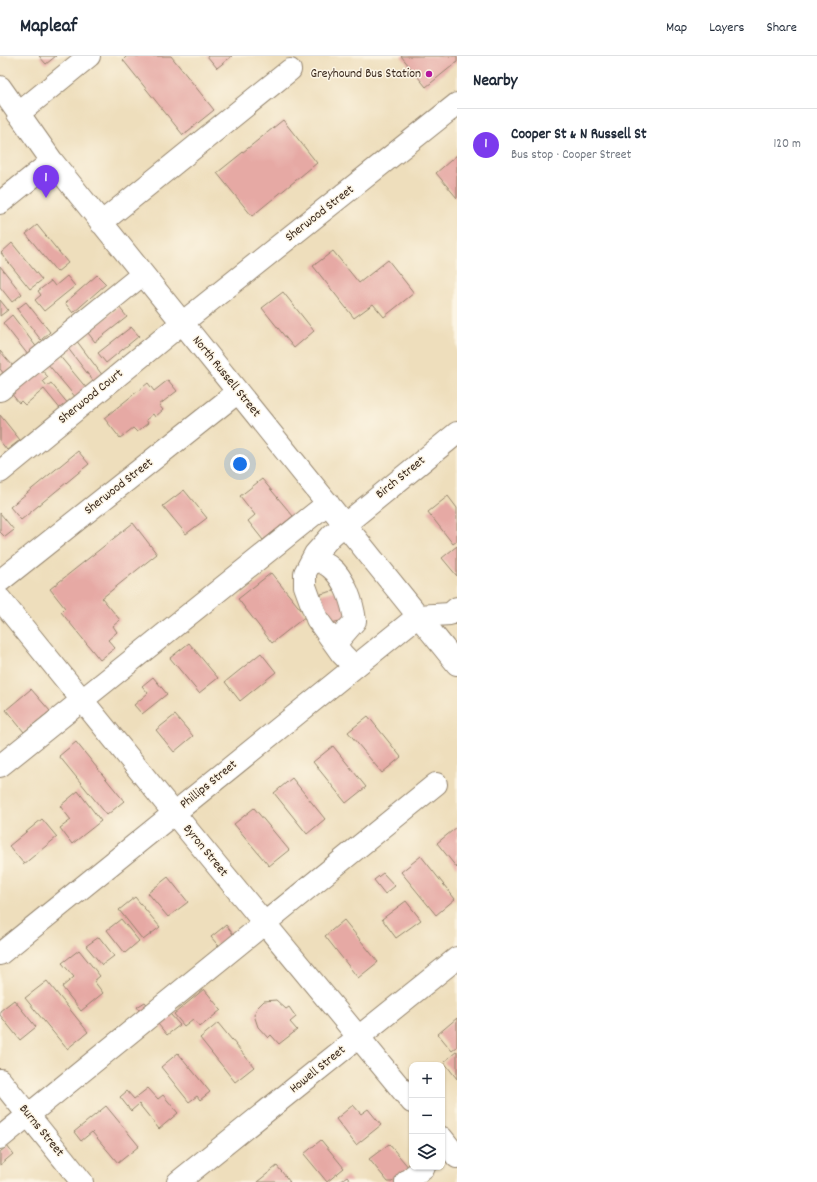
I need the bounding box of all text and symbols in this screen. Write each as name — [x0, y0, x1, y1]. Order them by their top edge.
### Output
text: Mapleaf — [20, 14, 77, 41]
text: Map — [666, 18, 687, 38]
text: Layers — [709, 18, 744, 38]
text: Share — [766, 18, 797, 38]
place label: Greyhound Bus Station — [310, 65, 421, 84]
marker: Greyhound Bus Station — [424, 69, 434, 79]
text: Nearby — [473, 70, 517, 94]
text: Cooper St & N Russell St — [511, 124, 646, 146]
text: 1 — [485, 135, 487, 154]
text: 120 m — [773, 135, 801, 154]
text: Bus stop · Cooper Street — [511, 146, 631, 165]
pin: 1 — [33, 165, 59, 198]
street label: Sherwood Street — [282, 181, 359, 247]
street label: North Russell Street — [187, 332, 265, 422]
street label: Sherwood Court — [54, 365, 128, 429]
street label: Birch Street — [372, 452, 430, 504]
street label: Sherwood Street — [81, 454, 158, 520]
your location — [230, 454, 250, 474]
street label: Phillips Street — [176, 756, 242, 814]
street label: Byron Street — [178, 821, 232, 881]
street label: Howell Street — [286, 1041, 350, 1099]
map controls — [409, 1062, 445, 1170]
button: + — [409, 1062, 445, 1098]
button: − — [409, 1098, 445, 1134]
street label: Burns Street — [14, 1101, 68, 1161]
button: layers — [409, 1134, 445, 1170]

